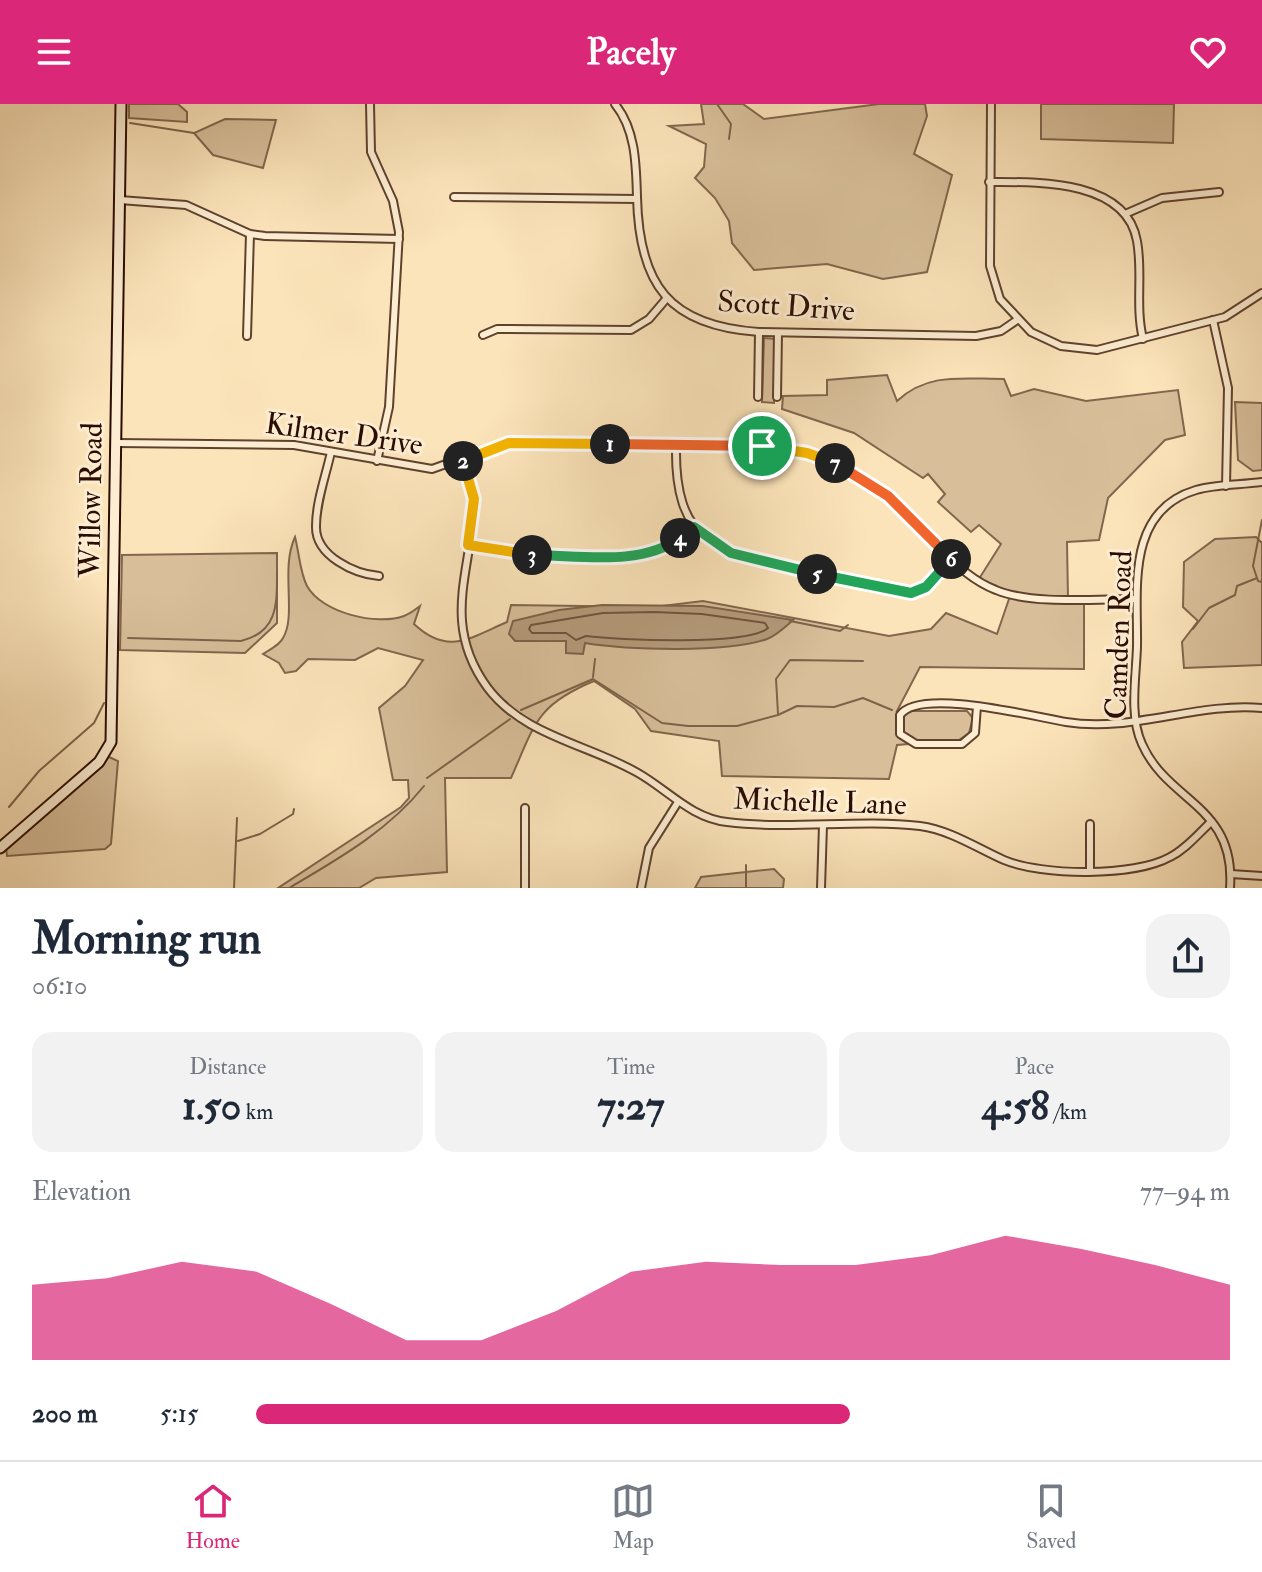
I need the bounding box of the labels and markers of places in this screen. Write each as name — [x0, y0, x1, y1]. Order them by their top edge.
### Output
pin — [728, 412, 796, 480]
pin: 1 — [590, 424, 630, 464]
pin: 2 — [443, 441, 483, 481]
pin: 7 — [815, 443, 855, 483]
pin: 4 — [660, 518, 700, 558]
pin: 3 — [512, 535, 552, 575]
pin: 6 — [931, 539, 971, 579]
pin: 5 — [797, 554, 837, 594]

